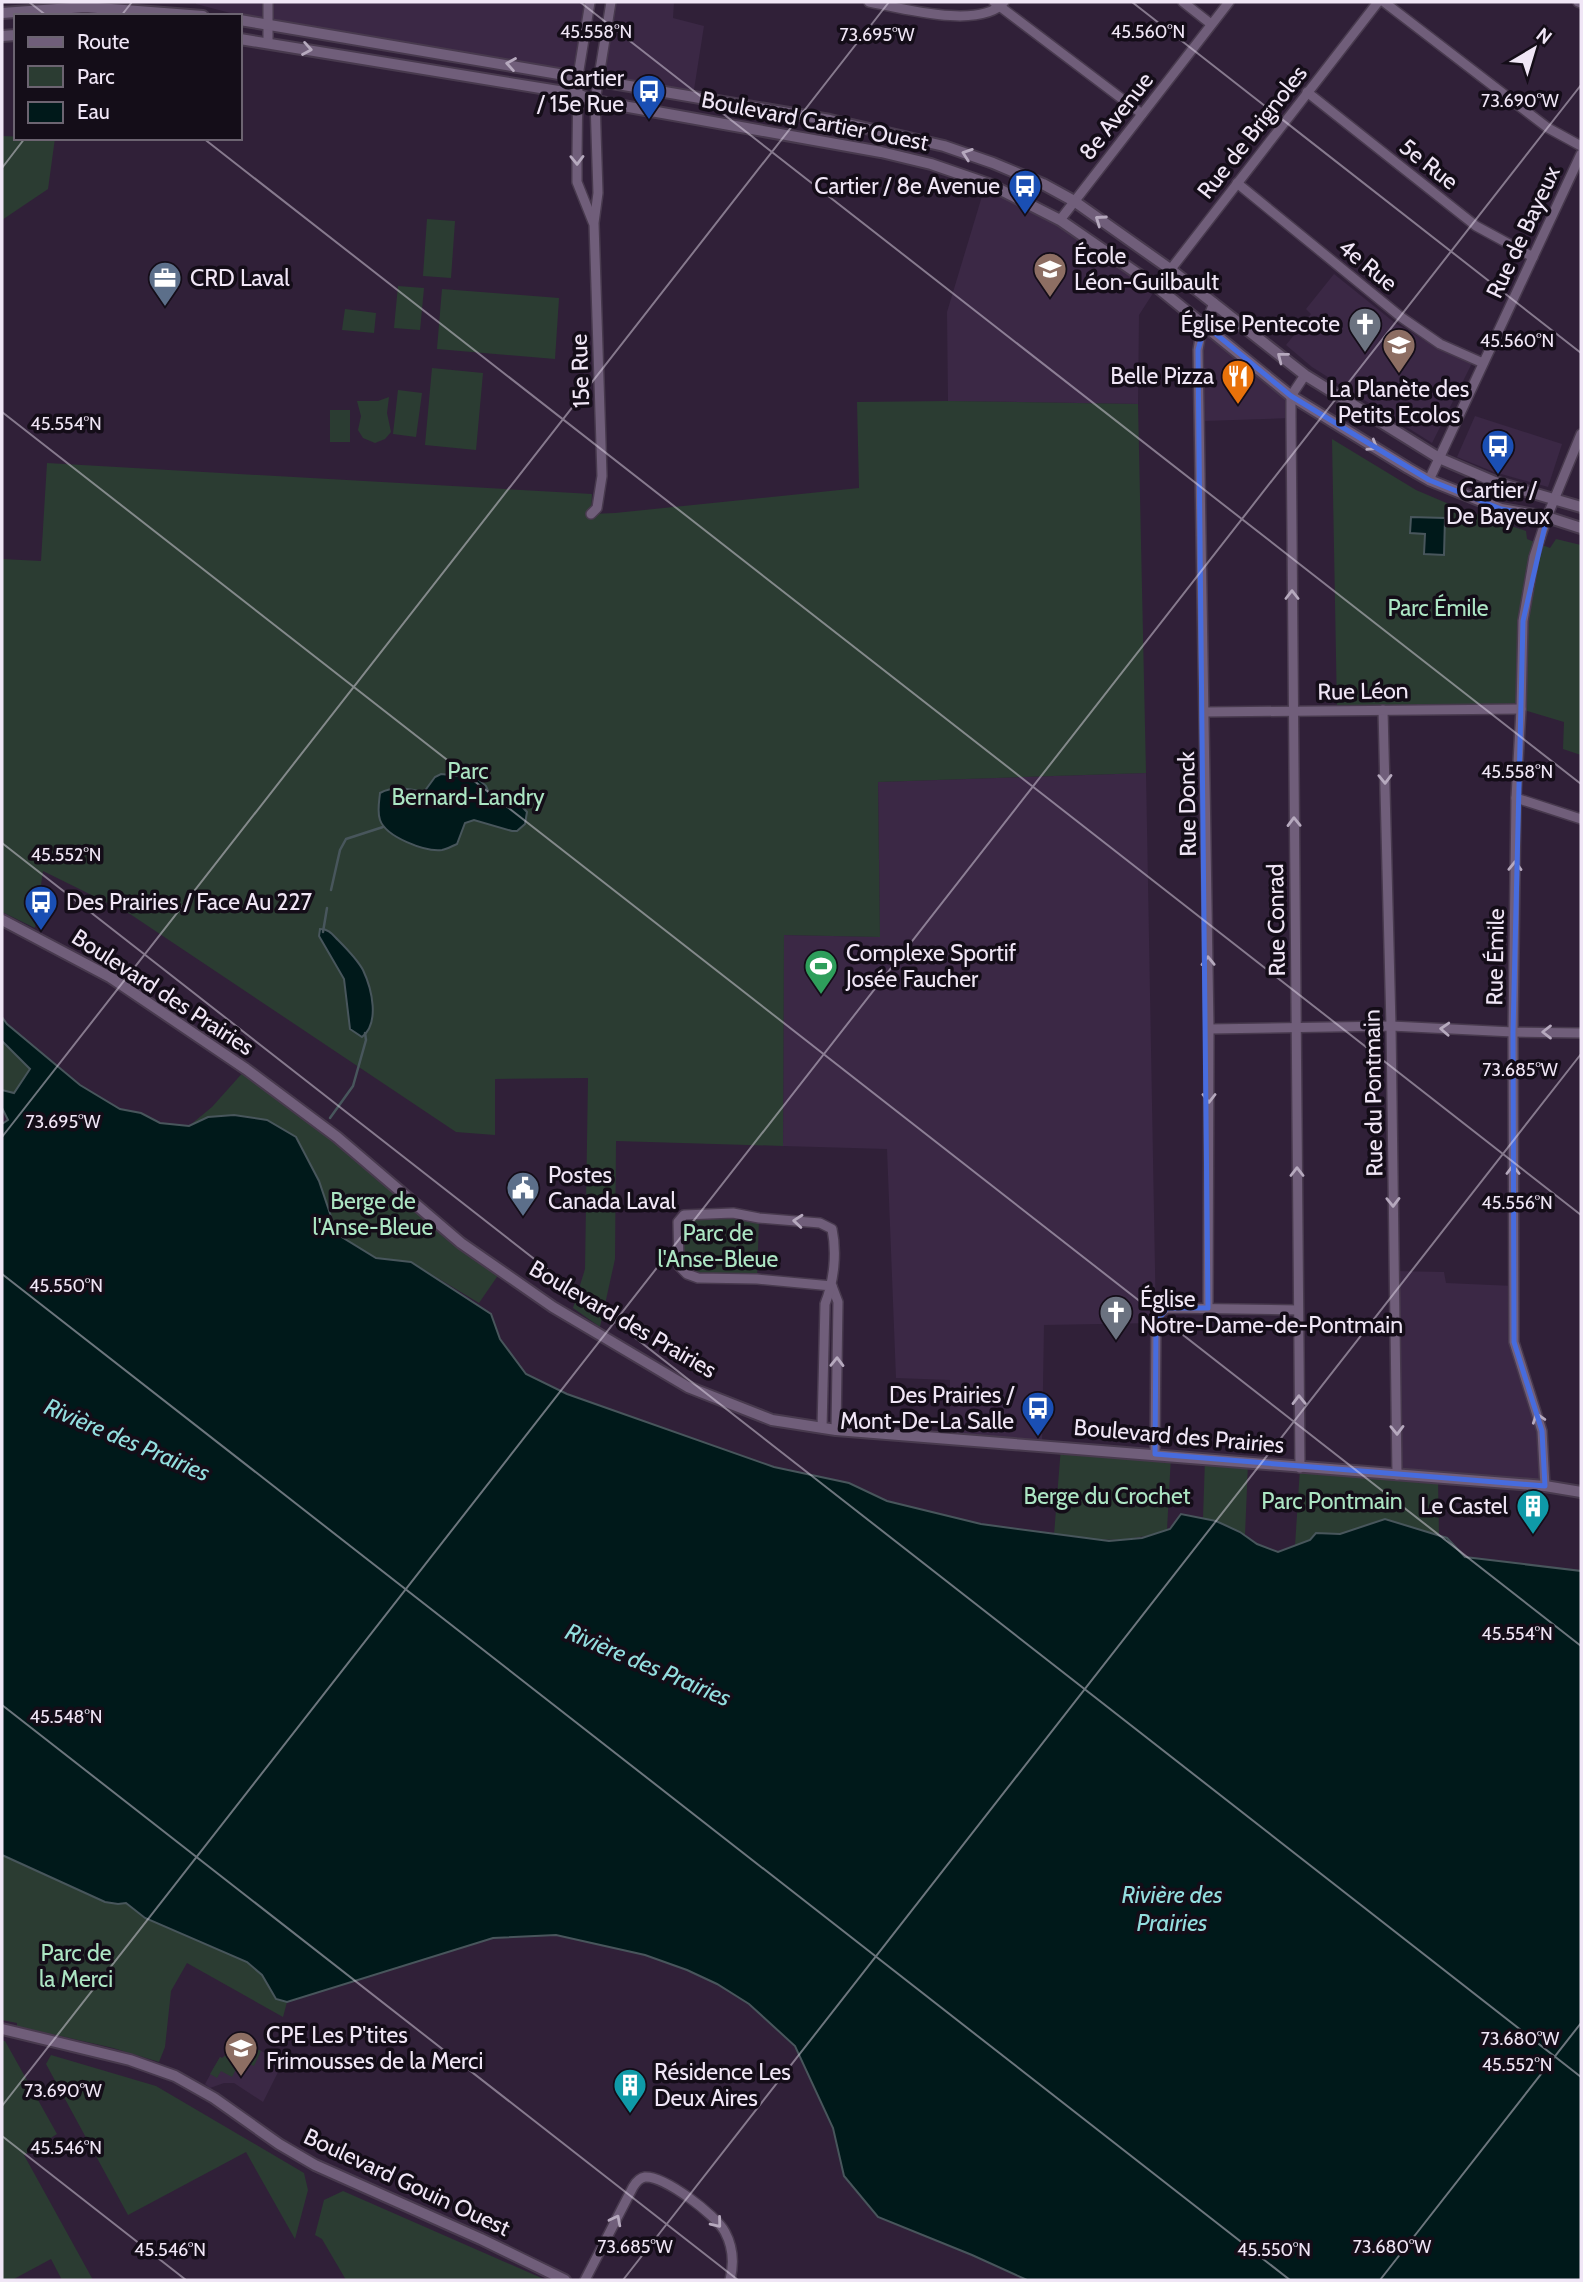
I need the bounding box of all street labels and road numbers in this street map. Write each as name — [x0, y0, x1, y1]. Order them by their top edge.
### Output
street label: Rue de Brignoles — [1191, 60, 1313, 204]
street label: 8e Avenue — [1073, 66, 1159, 166]
street label: Boulevard Cartier Ouest — [699, 85, 931, 157]
street label: 5e Rue — [1394, 132, 1464, 196]
street label: Rue de Bayeux — [1480, 161, 1566, 303]
street label: 4e Rue — [1333, 233, 1403, 297]
street label: 15e Rue — [565, 333, 595, 409]
street label: Rue Léon — [1317, 676, 1409, 706]
street label: Rue Donck — [1172, 750, 1202, 857]
street label: Rue Conrad — [1261, 863, 1291, 977]
street label: Rue Émile — [1479, 908, 1510, 1006]
street label: Boulevard des Prairies — [67, 923, 259, 1061]
street label: Rue du Pontmain — [1358, 1009, 1388, 1177]
street label: Boulevard des Prairies — [525, 1254, 721, 1384]
street label: Boulevard des Prairies — [1073, 1413, 1285, 1459]
street label: Boulevard Gouin Ouest — [299, 2122, 515, 2242]

